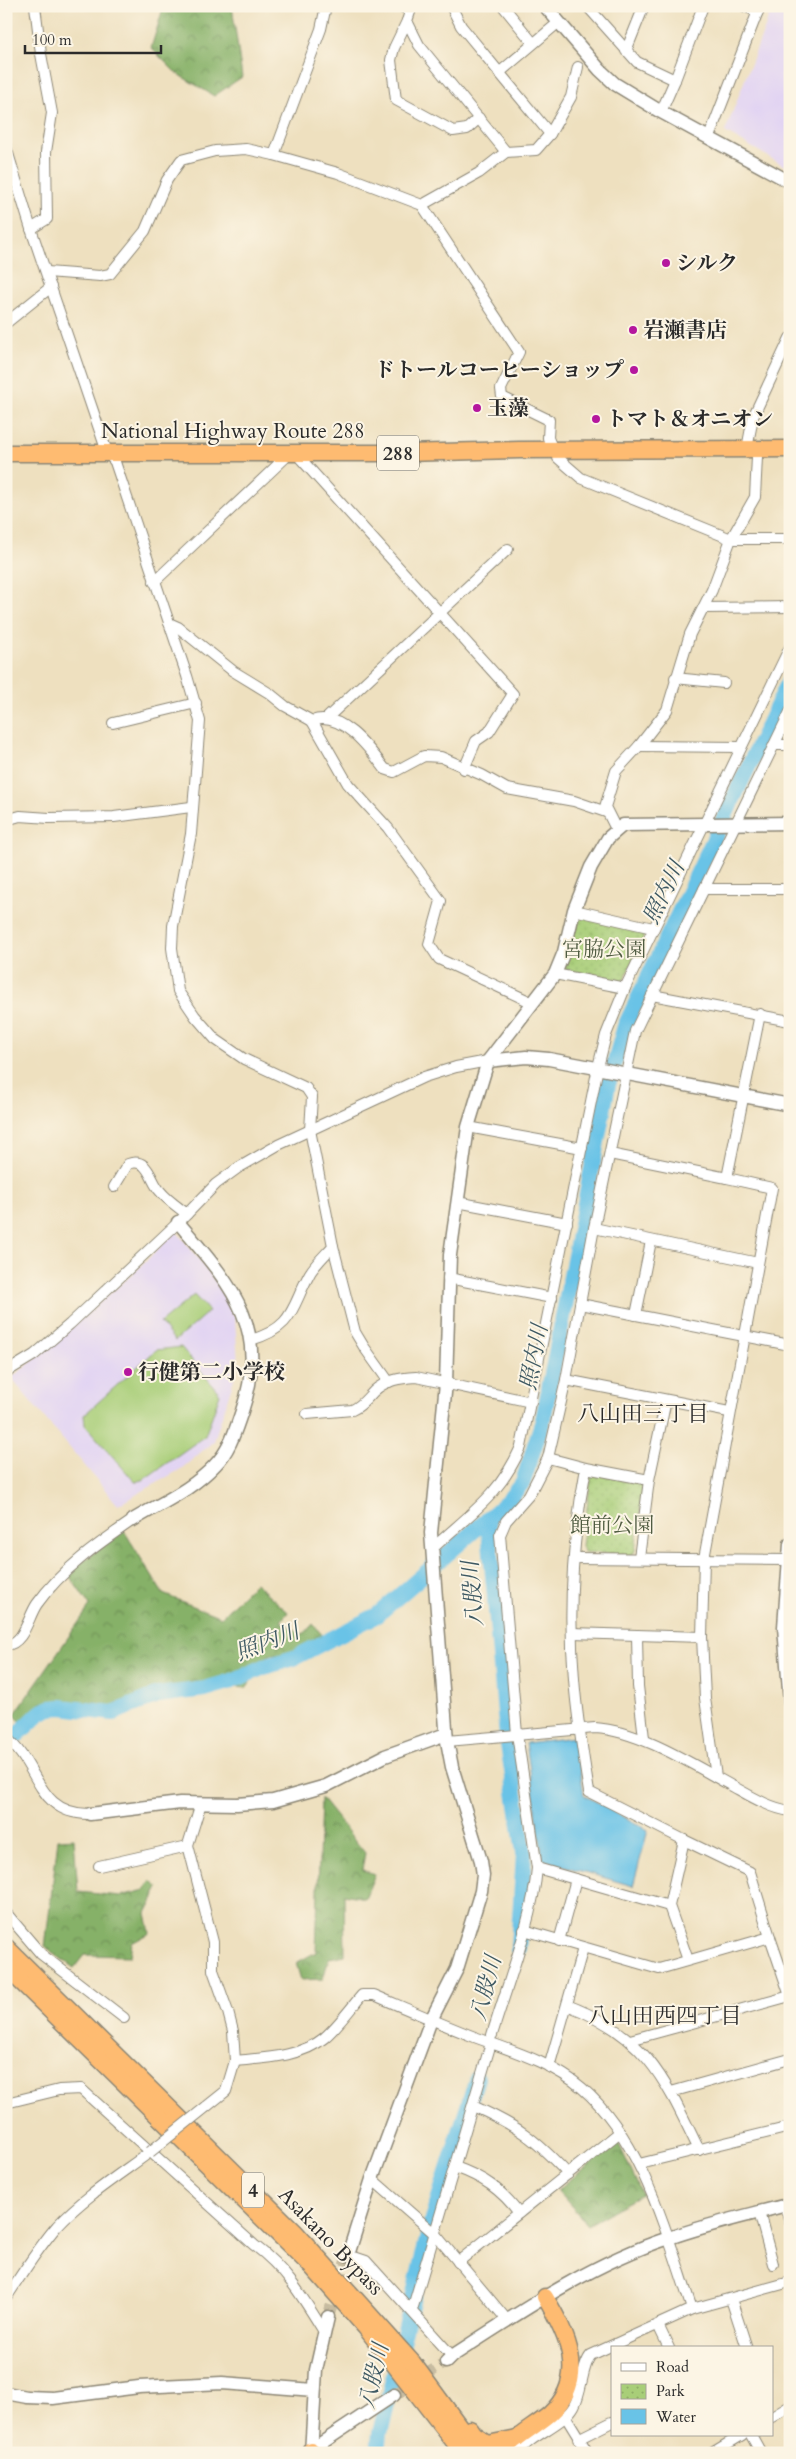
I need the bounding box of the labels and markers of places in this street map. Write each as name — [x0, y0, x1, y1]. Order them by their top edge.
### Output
place label: シルク — [676, 249, 738, 278]
marker: シルク — [660, 257, 672, 269]
place label: 岩瀬書店 — [643, 316, 727, 345]
marker: 岩瀬書店 — [627, 324, 639, 336]
place label: ドトールコーヒーショップ — [374, 356, 624, 385]
marker: ドトールコーヒーショップ — [628, 364, 640, 376]
place label: 玉藻 — [487, 394, 529, 423]
marker: 玉藻 — [471, 402, 483, 414]
place label: トマト＆オニオン — [606, 405, 773, 434]
marker: トマト＆オニオン — [590, 413, 602, 425]
place label: 行健第二小学校 — [138, 1358, 285, 1387]
marker: 行健第二小学校 — [122, 1366, 134, 1378]

